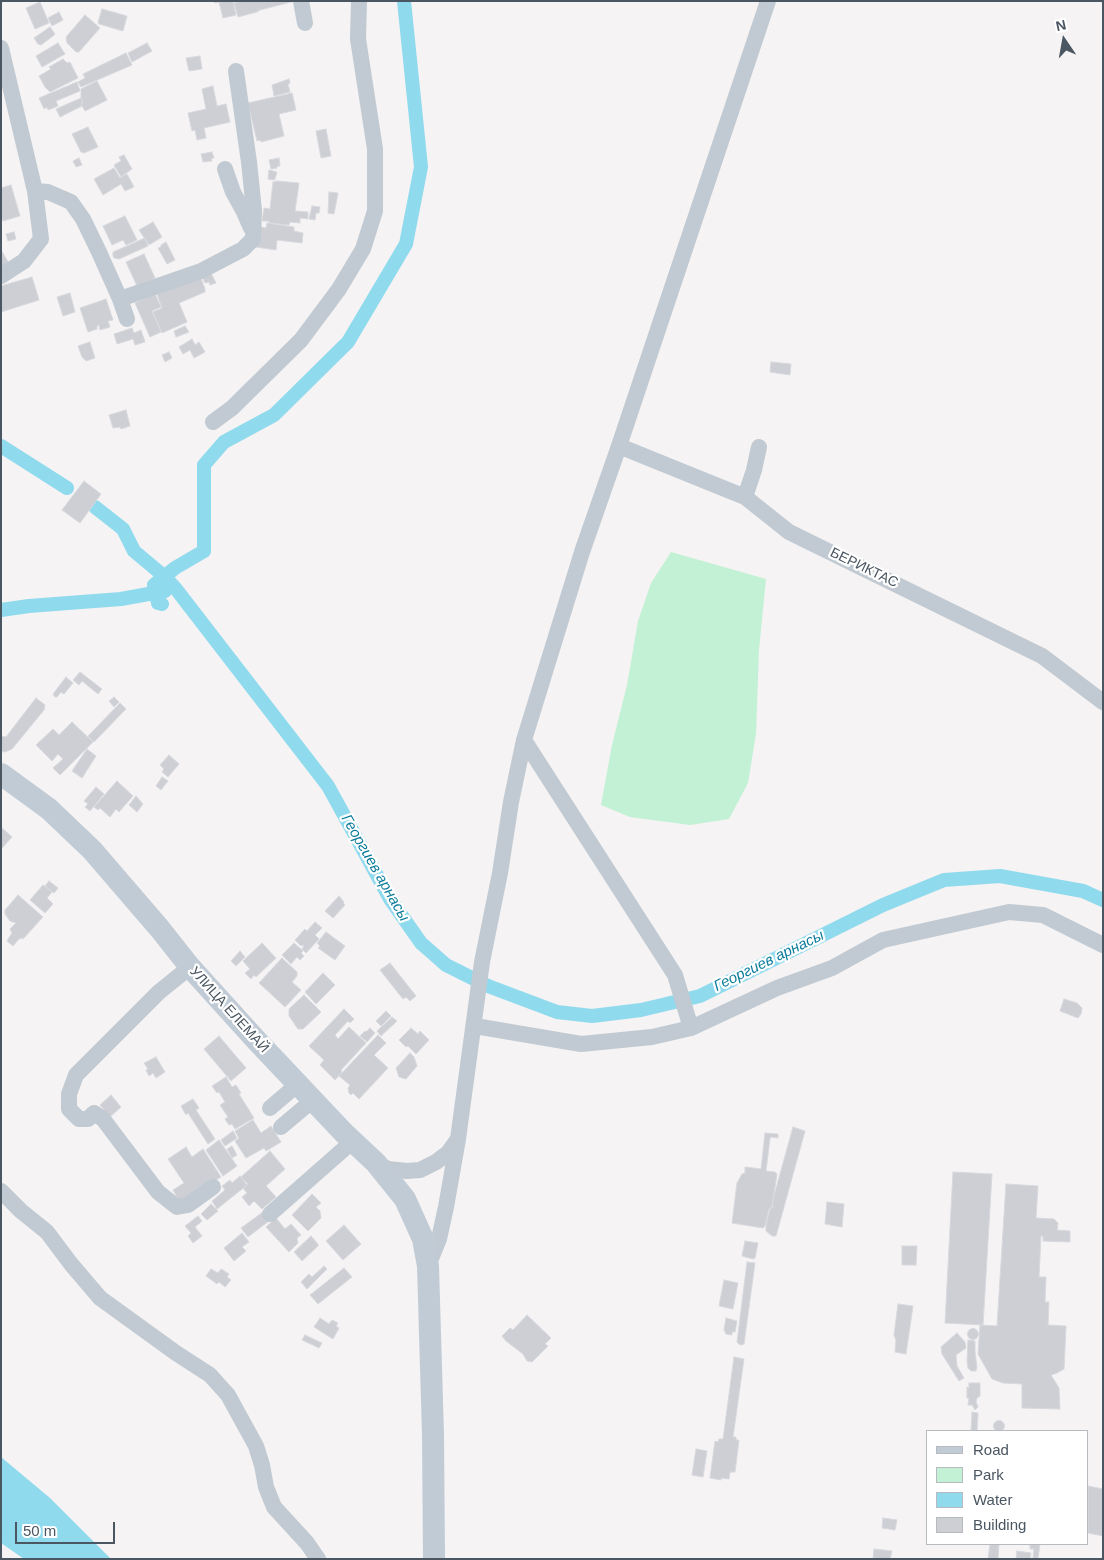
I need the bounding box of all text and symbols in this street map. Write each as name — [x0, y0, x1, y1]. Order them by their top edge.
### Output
north arrow — [1039, 15, 1089, 65]
text: N — [1054, 16, 1067, 34]
street label: БЕРИКТАС — [827, 544, 901, 592]
water label: Георгиев арнасы — [337, 811, 413, 925]
water label: Георгиев арнасы — [711, 927, 827, 995]
street label: УЛИЦА ЕЛЕМАЙ — [186, 963, 272, 1057]
legend — [926, 1430, 1089, 1545]
text: Road — [973, 1441, 1009, 1458]
text: Park — [973, 1466, 1004, 1483]
text: Water — [973, 1491, 1012, 1508]
scale bar — [18, 1512, 118, 1544]
text: Building — [973, 1516, 1026, 1533]
text: 50 m — [23, 1522, 56, 1539]

